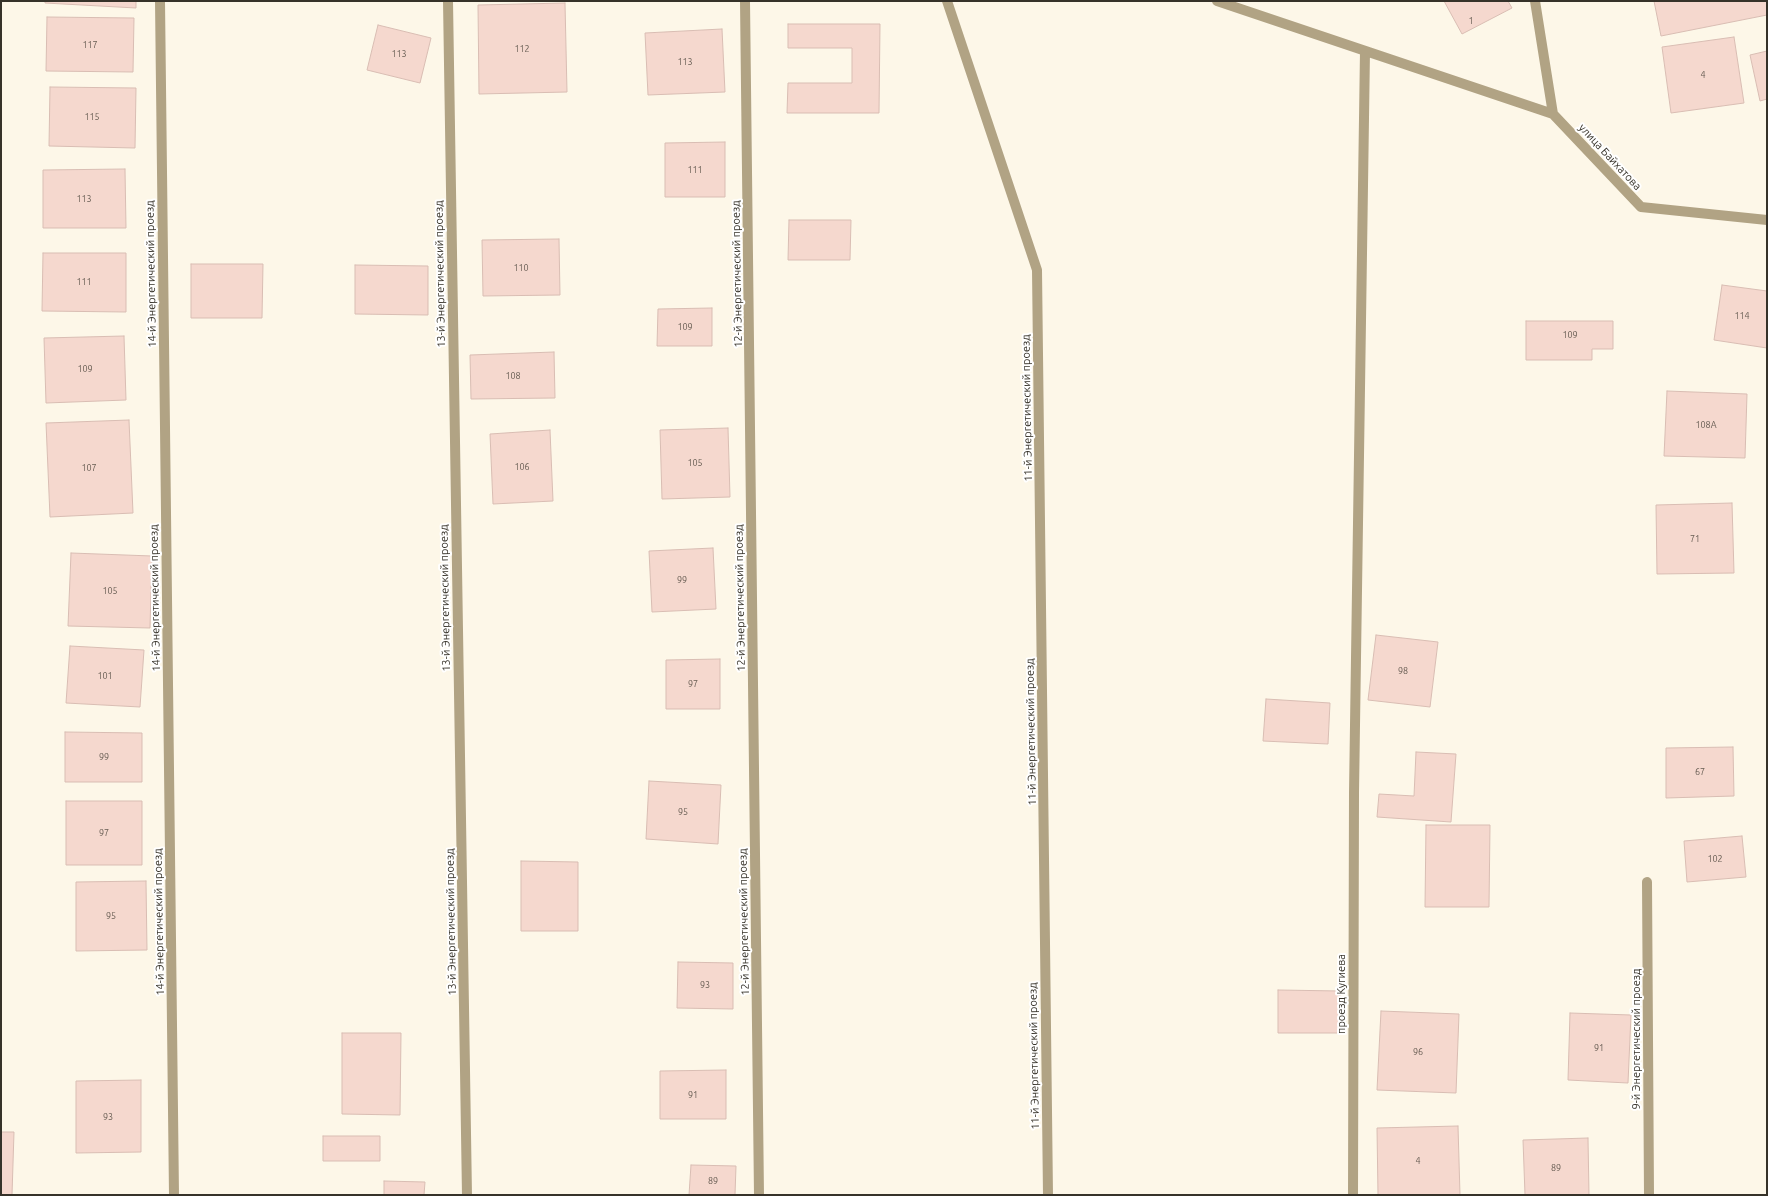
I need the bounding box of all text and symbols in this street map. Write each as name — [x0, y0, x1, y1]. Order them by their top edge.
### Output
house number: 1 — [1468, 16, 1474, 26]
house number: 117 — [82, 40, 98, 50]
house number: 112 — [514, 44, 530, 54]
house number: 113 — [391, 49, 407, 59]
house number: 113 — [677, 57, 693, 67]
house number: 4 — [1700, 70, 1706, 80]
house number: 115 — [84, 112, 100, 122]
street label: улица Байхатова — [1576, 121, 1644, 193]
house number: 111 — [687, 165, 703, 175]
house number: 113 — [76, 194, 92, 204]
street label: 14-й Энергетический проезд — [143, 200, 159, 348]
street label: 13-й Энергетический проезд — [432, 200, 448, 348]
street label: 12-й Энергетический проезд — [729, 200, 745, 348]
house number: 110 — [513, 263, 529, 273]
house number: 111 — [76, 277, 92, 287]
house number: 114 — [1734, 311, 1750, 321]
house number: 109 — [677, 322, 693, 332]
house number: 109 — [1562, 330, 1578, 340]
street label: 11-й Энергетический проезд — [1019, 334, 1035, 482]
house number: 109 — [77, 364, 93, 374]
house number: 108 — [505, 371, 521, 381]
house number: 108А — [1695, 420, 1717, 430]
house number: 105 — [687, 458, 703, 468]
house number: 106 — [514, 462, 530, 472]
house number: 107 — [81, 463, 97, 473]
street label: 14-й Энергетический проезд — [147, 524, 163, 672]
street label: 13-й Энергетический проезд — [437, 524, 453, 672]
street label: 12-й Энергетический проезд — [732, 524, 748, 672]
house number: 71 — [1690, 534, 1700, 544]
house number: 99 — [677, 575, 687, 585]
house number: 105 — [102, 586, 118, 596]
street label: 11-й Энергетический проезд — [1023, 658, 1039, 806]
house number: 98 — [1398, 666, 1408, 676]
house number: 101 — [97, 671, 113, 681]
house number: 97 — [688, 679, 698, 689]
house number: 99 — [99, 752, 109, 762]
house number: 67 — [1695, 767, 1705, 777]
house number: 95 — [678, 807, 688, 817]
house number: 97 — [99, 828, 109, 838]
street label: 14-й Энергетический проезд — [151, 848, 167, 996]
street label: 13-й Энергетический проезд — [443, 848, 459, 996]
street label: 12-й Энергетический проезд — [736, 848, 752, 996]
house number: 102 — [1707, 854, 1723, 864]
house number: 95 — [106, 911, 116, 921]
street label: проезд Кугиева — [1334, 954, 1348, 1034]
street label: 9-й Энергетический проезд — [1629, 968, 1643, 1110]
house number: 93 — [700, 980, 710, 990]
street label: 11-й Энергетический проезд — [1026, 982, 1042, 1130]
house number: 91 — [1594, 1043, 1604, 1053]
house number: 96 — [1413, 1047, 1423, 1057]
house number: 91 — [688, 1090, 698, 1100]
house number: 93 — [103, 1112, 113, 1122]
house number: 4 — [1415, 1156, 1421, 1166]
house number: 89 — [1551, 1163, 1561, 1173]
house number: 89 — [708, 1176, 718, 1186]

